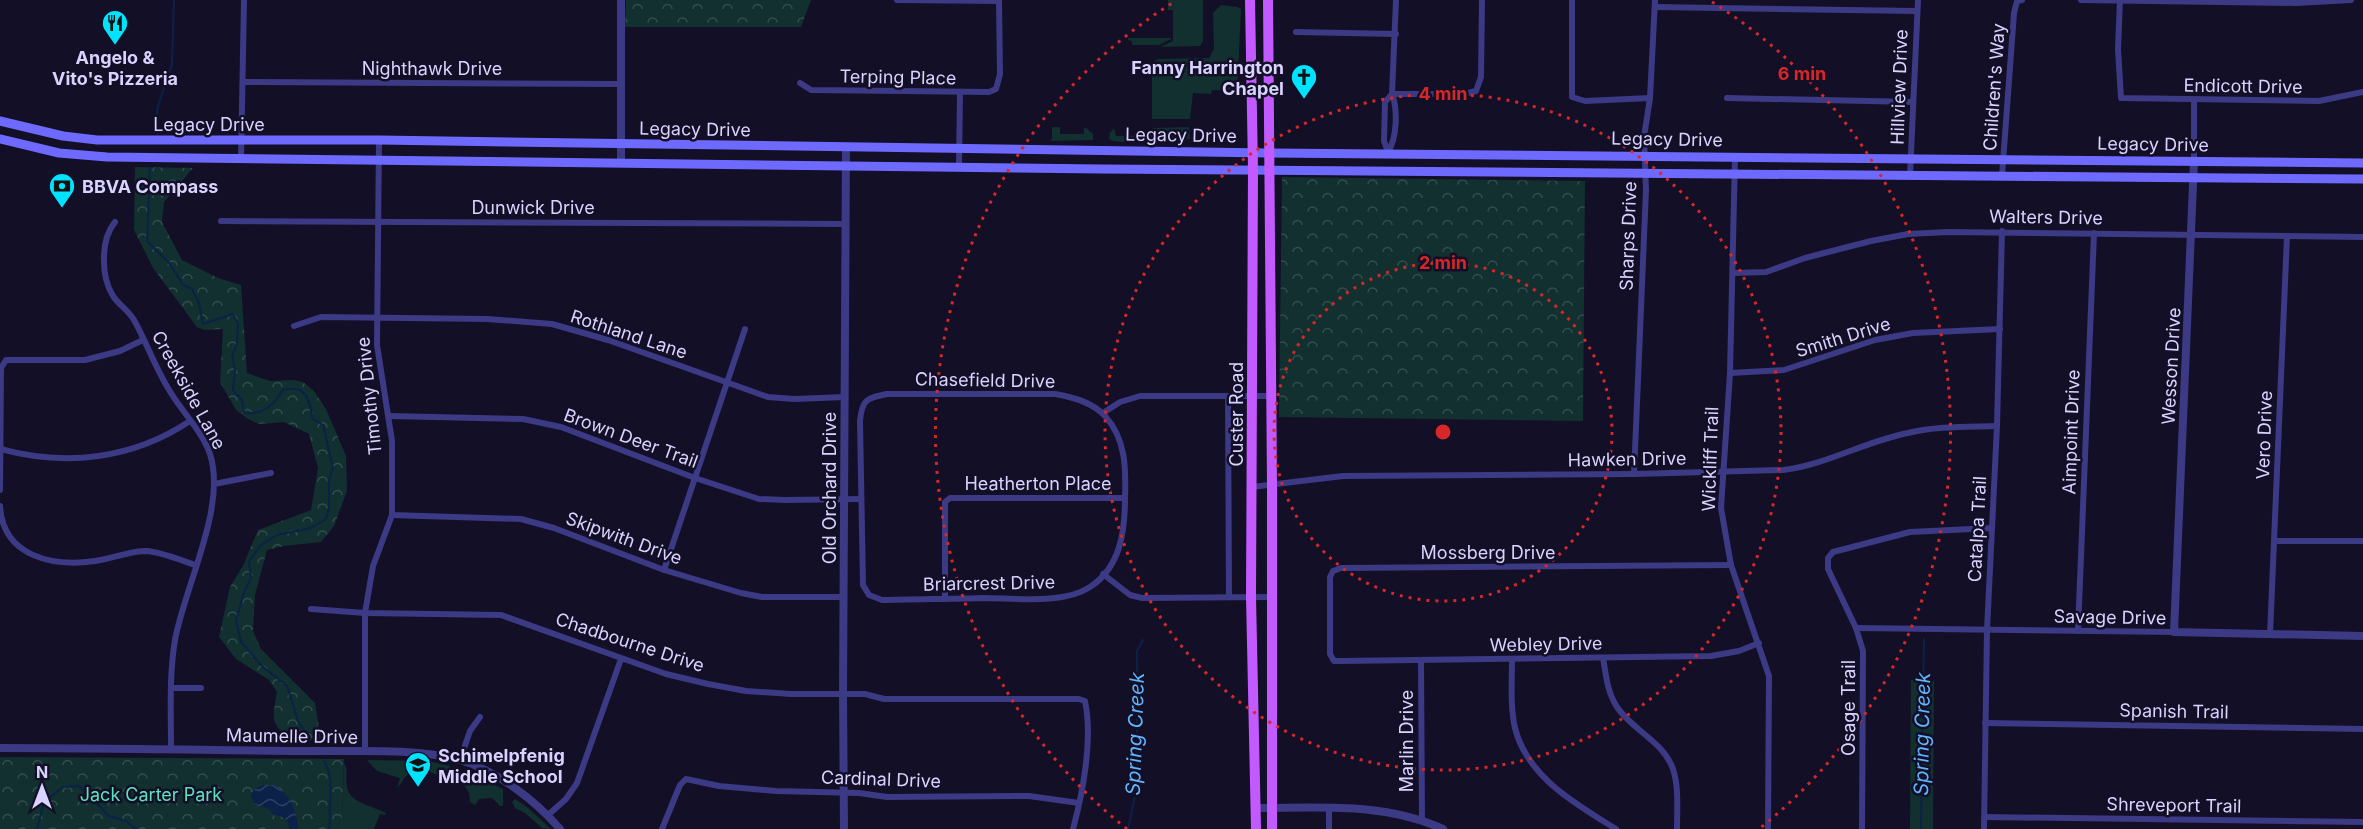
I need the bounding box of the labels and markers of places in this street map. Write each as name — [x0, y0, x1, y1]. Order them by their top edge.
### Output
restaurant icon: Angelo & Vito's Pizzeria — [100, 8, 130, 46]
place label: Angelo & Vito's Pizzeria — [52, 47, 178, 89]
place label: Fanny Harrington Chapel — [1131, 57, 1284, 99]
church icon: Fanny Harrington Chapel — [1289, 62, 1319, 100]
bank icon: BBVA Compass — [47, 171, 77, 209]
place label: BBVA Compass — [82, 176, 218, 197]
centre of rings — [1433, 422, 1453, 442]
place label: Schimelpfenig Middle School — [438, 745, 565, 787]
school or university icon: Schimelpfenig Middle School — [403, 750, 433, 788]

